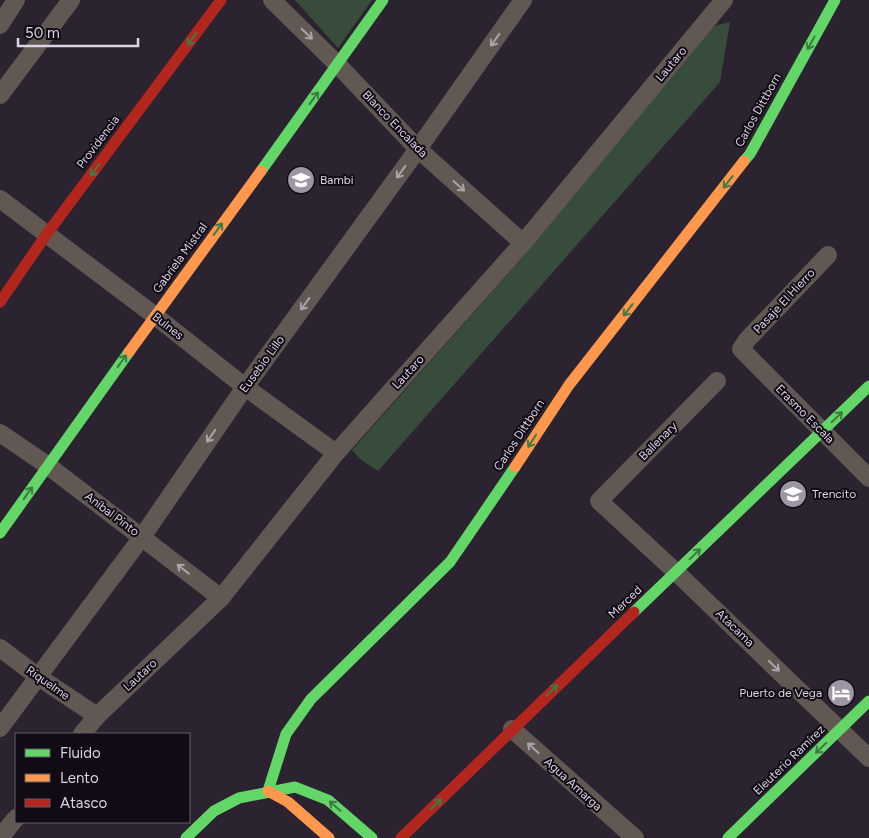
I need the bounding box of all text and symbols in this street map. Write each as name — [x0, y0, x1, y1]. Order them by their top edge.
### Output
scale bar — [18, 15, 138, 47]
text: 50 m — [25, 24, 60, 42]
one-way arrow — [301, 28, 313, 40]
one-way arrow — [186, 32, 197, 45]
one-way arrow — [490, 33, 500, 47]
one-way arrow — [806, 35, 816, 50]
street label: Lautaro — [653, 44, 689, 84]
street label: Carlos Dittborn — [732, 71, 784, 149]
street label: Blanco Encalada — [360, 88, 430, 160]
one-way arrow — [309, 91, 319, 105]
street label: Providencia — [74, 113, 122, 171]
one-way arrow — [89, 163, 100, 176]
school or university icon: Bambi — [286, 165, 316, 195]
one-way arrow — [396, 165, 406, 179]
place label: Bambi — [320, 173, 353, 187]
one-way arrow — [723, 175, 733, 189]
one-way arrow — [453, 180, 466, 191]
street label: Gabriela Mistral — [150, 220, 210, 296]
one-way arrow — [212, 223, 223, 236]
street label: Pasaje El Hierro — [750, 266, 818, 336]
one-way arrow — [300, 297, 310, 311]
one-way arrow — [622, 303, 633, 316]
street label: Bulnes — [150, 310, 187, 343]
street label: Eusebio Lillo — [237, 333, 287, 395]
street label: Lautaro — [389, 352, 427, 392]
one-way arrow — [117, 354, 127, 368]
street label: Erasmo Escala — [773, 382, 837, 446]
street label: Carlos Dittborn — [491, 397, 547, 473]
one-way arrow — [831, 411, 844, 423]
street label: Ballenary — [636, 418, 681, 463]
one-way arrow — [206, 429, 216, 443]
one-way arrow — [527, 434, 537, 448]
school or university icon: Trencito — [778, 479, 808, 509]
one-way arrow — [23, 486, 33, 500]
place label: Trencito — [812, 487, 856, 501]
street label: Aníbal Pinto — [82, 489, 142, 539]
one-way arrow — [688, 548, 701, 560]
one-way arrow — [177, 563, 190, 574]
street label: Merced — [605, 583, 645, 621]
street label: Atacama — [713, 606, 757, 650]
street label: Lautaro — [120, 656, 160, 694]
one-way arrow — [768, 660, 780, 672]
street label: Riquelme — [24, 663, 73, 703]
hotel icon: Puerto de Vega — [826, 678, 856, 708]
one-way arrow — [546, 685, 558, 697]
place label: Puerto de Vega — [739, 686, 822, 700]
street label: Eleuterio Ramírez — [750, 722, 828, 798]
legend — [15, 733, 190, 823]
one-way arrow — [816, 741, 828, 753]
one-way arrow — [526, 742, 539, 753]
text: Fluido — [60, 744, 101, 762]
street label: Agua Amarga — [541, 755, 605, 813]
text: Lento — [60, 769, 99, 787]
text: Atasco — [60, 794, 108, 812]
one-way arrow — [430, 798, 442, 810]
one-way arrow — [329, 801, 342, 812]

